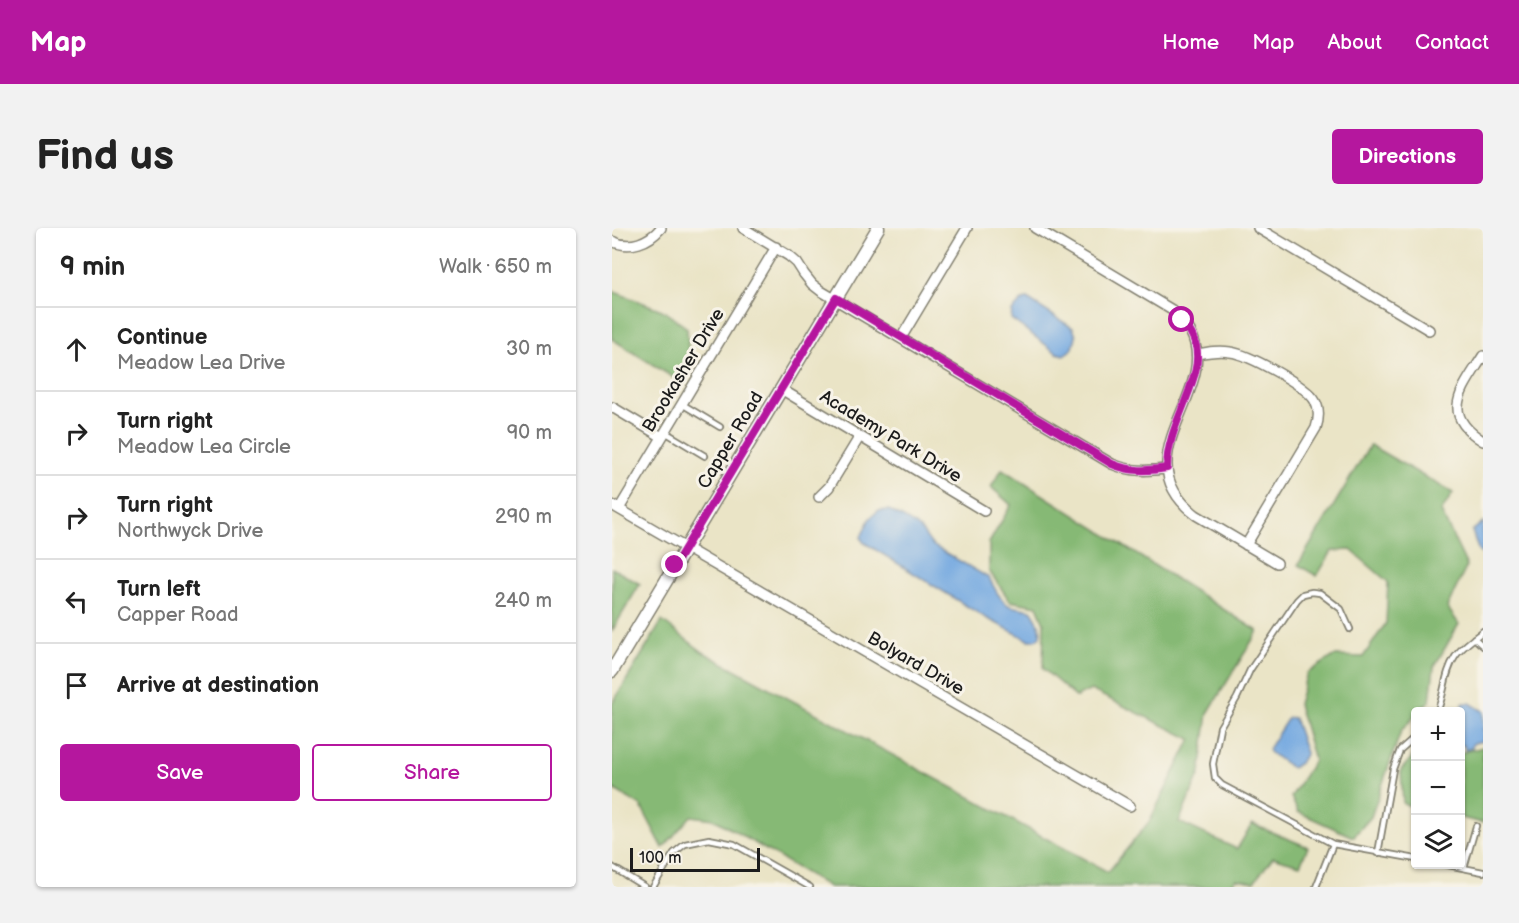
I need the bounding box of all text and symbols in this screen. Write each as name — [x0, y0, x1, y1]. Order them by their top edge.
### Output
text: Map — [30, 26, 86, 59]
text: Home — [1162, 30, 1219, 55]
text: Map — [1252, 30, 1294, 55]
text: About — [1327, 30, 1382, 55]
text: Contact — [1415, 30, 1489, 55]
button: Directions — [1332, 129, 1483, 184]
text: Find us — [36, 131, 174, 182]
text: 9 min — [60, 252, 125, 283]
text: Walk · 650 m — [439, 255, 552, 279]
street label: Brookasher Drive — [638, 304, 729, 436]
route start — [1168, 306, 1194, 332]
text: Continue — [117, 324, 207, 351]
icon: ahead — [60, 333, 93, 366]
text: 30 m — [506, 337, 552, 361]
text: Meadow Lea Drive — [117, 351, 285, 375]
street label: Academy Park Drive — [816, 386, 966, 487]
street label: Capper Road — [693, 388, 768, 493]
text: Turn right — [117, 408, 213, 435]
icon: right — [60, 417, 93, 450]
text: 90 m — [507, 421, 552, 445]
text: Meadow Lea Circle — [117, 435, 291, 459]
text: Turn right — [117, 492, 213, 519]
icon: right — [60, 501, 93, 534]
text: 290 m — [495, 505, 552, 529]
text: Northwyck Drive — [117, 519, 263, 543]
route end — [661, 551, 687, 577]
text: Turn left — [117, 576, 201, 603]
icon: left — [60, 585, 93, 618]
text: 240 m — [495, 589, 552, 613]
text: Capper Road — [117, 603, 239, 627]
street label: Bolyard Drive — [864, 627, 968, 700]
icon: arrive — [60, 669, 93, 702]
text: Arrive at destination — [117, 672, 319, 699]
map controls — [1411, 707, 1465, 869]
button: + — [1411, 707, 1465, 761]
button: Save — [60, 744, 300, 801]
button: Share — [312, 744, 552, 801]
button: − — [1411, 761, 1465, 815]
button: layers — [1411, 815, 1465, 869]
scale bar — [630, 845, 760, 872]
text: 100 m — [639, 849, 682, 868]

